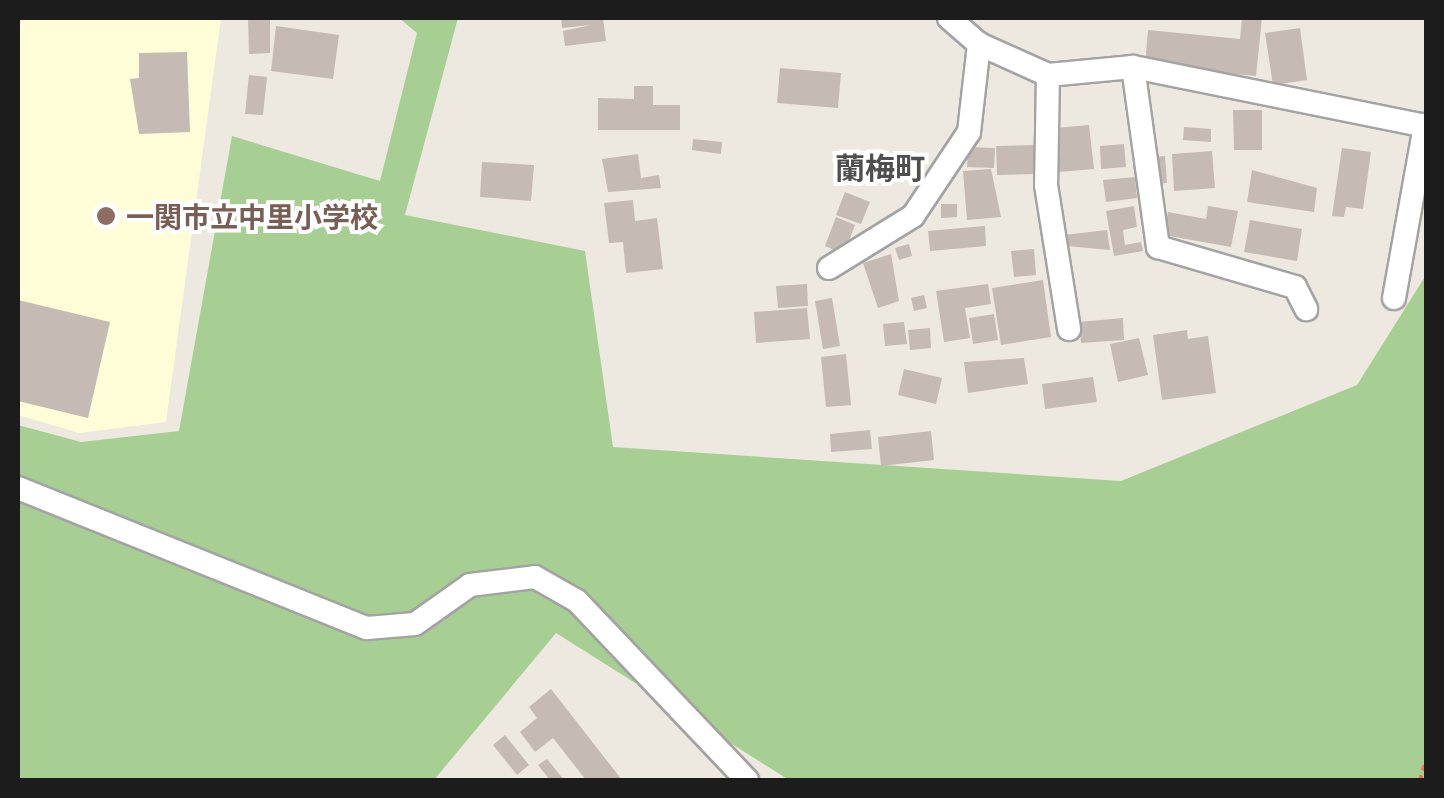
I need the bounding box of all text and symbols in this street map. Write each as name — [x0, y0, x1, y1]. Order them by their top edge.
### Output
district label: 蘭梅町 — [835, 150, 925, 186]
place label: 一関市立中里小学校 — [126, 199, 378, 233]
marker: 一関市立中里小学校 — [95, 205, 117, 227]

